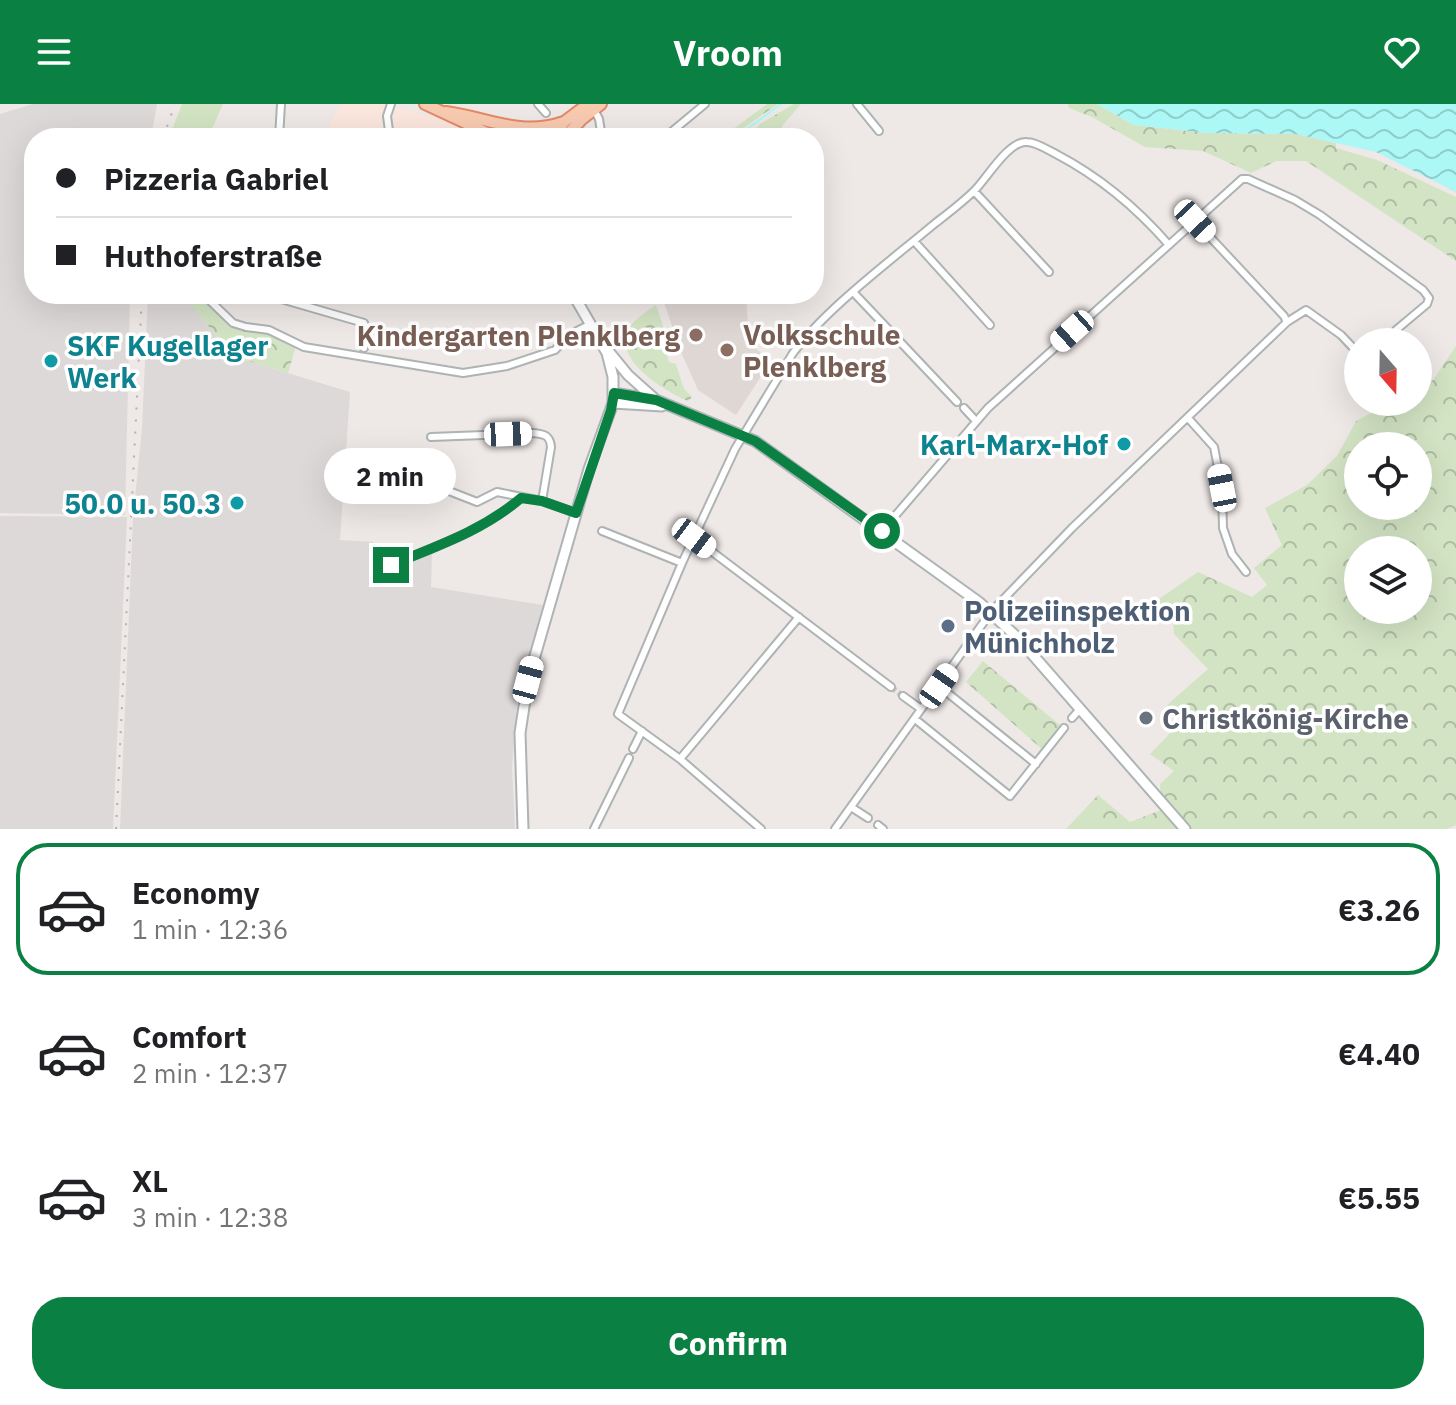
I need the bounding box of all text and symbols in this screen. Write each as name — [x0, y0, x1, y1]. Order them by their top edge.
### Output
text: Vroom — [673, 29, 783, 76]
icon: menu — [32, 30, 76, 74]
icon: heart — [1380, 30, 1424, 74]
text: Pizzeria Gabriel — [104, 159, 328, 198]
car — [1170, 195, 1220, 247]
text: Huthoferstraße — [104, 236, 322, 275]
car — [1046, 306, 1098, 356]
place label: Volksschule Plenklberg — [743, 316, 900, 385]
place label: Kindergarten Plenklberg — [357, 317, 681, 354]
marker: Kindergarten Plenklberg — [687, 326, 705, 344]
place label: SKF Kugellager Werk — [67, 327, 269, 396]
north arrow — [1344, 328, 1432, 416]
map controls — [1344, 328, 1432, 624]
marker: Volksschule Plenklberg — [718, 341, 736, 359]
marker: SKF Kugellager Werk — [42, 352, 60, 370]
car — [484, 421, 532, 447]
place label: Karl-Marx-Hof — [920, 426, 1108, 463]
button: locate — [1344, 432, 1432, 520]
marker: Karl-Marx-Hof — [1115, 435, 1133, 453]
callout: 2 min — [325, 449, 457, 505]
text: 2 min — [356, 459, 424, 493]
car — [1206, 462, 1238, 514]
place label: 50.0 u. 50.3 — [64, 485, 221, 522]
marker: 50.0 u. 50.3 — [228, 494, 246, 512]
route start — [864, 513, 900, 549]
car — [668, 514, 720, 562]
button: layers — [1344, 536, 1432, 624]
route end — [373, 547, 409, 583]
place label: Polizeiinspektion Münichholz — [964, 592, 1191, 661]
marker: Polizeiinspektion Münichholz — [939, 617, 957, 635]
car — [510, 654, 546, 706]
car — [915, 659, 963, 713]
place label: Christkönig-Kirche — [1162, 700, 1409, 737]
marker: Christkönig-Kirche — [1137, 709, 1155, 727]
icon: car — [36, 873, 108, 945]
text: Economy — [132, 873, 260, 912]
text: €3.26 — [1338, 890, 1420, 929]
text: 1 min · 12:36 — [132, 912, 288, 946]
icon: car — [36, 1017, 108, 1089]
text: Comfort — [132, 1017, 247, 1056]
text: €4.40 — [1338, 1034, 1420, 1073]
text: 2 min · 12:37 — [132, 1056, 288, 1090]
icon: car — [36, 1161, 108, 1233]
text: XL — [132, 1161, 168, 1200]
text: €5.55 — [1338, 1178, 1420, 1217]
text: 3 min · 12:38 — [132, 1200, 288, 1234]
button: Confirm — [32, 1297, 1424, 1389]

